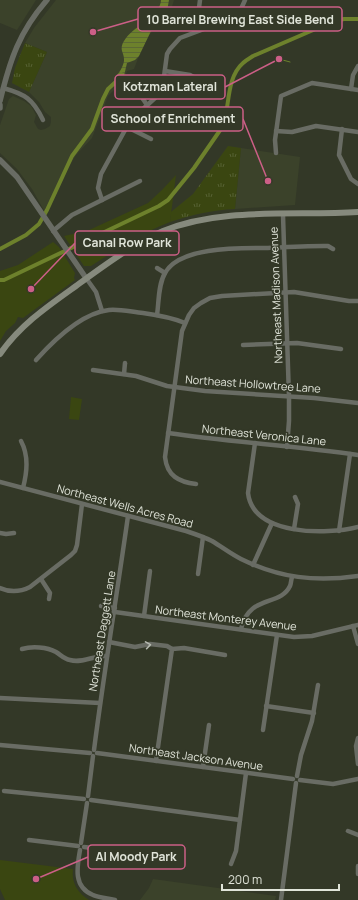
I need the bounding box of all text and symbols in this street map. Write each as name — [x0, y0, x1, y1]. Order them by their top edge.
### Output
callout: 10 Barrel Brewing East Side Bend — [138, 7, 342, 31]
text: 10 Barrel Brewing East Side Bend — [146, 11, 334, 28]
callout: Kotzman Lateral — [115, 75, 225, 99]
text: Kotzman Lateral — [123, 78, 217, 95]
callout: School of Enrichment — [102, 107, 243, 131]
text: School of Enrichment — [111, 110, 235, 127]
street label: Northeast Madison Avenue — [266, 226, 285, 364]
callout: Canal Row Park — [75, 231, 179, 255]
text: Canal Row Park — [83, 234, 172, 251]
street label: Northeast Hollowtree Lane — [185, 371, 322, 396]
street label: Northeast Veronica Lane — [201, 421, 327, 449]
street label: Northeast Wells Acres Road — [55, 480, 195, 531]
street label: Northeast Daggett Lane — [85, 569, 119, 692]
street label: Northeast Monterey Avenue — [154, 601, 298, 634]
one-way arrow — [144, 641, 151, 650]
street label: Northeast Jackson Avenue — [128, 740, 265, 773]
callout: Al Moody Park — [88, 845, 185, 869]
text: Al Moody Park — [95, 848, 177, 865]
scale bar — [222, 866, 339, 892]
text: 200 m — [228, 871, 262, 888]

